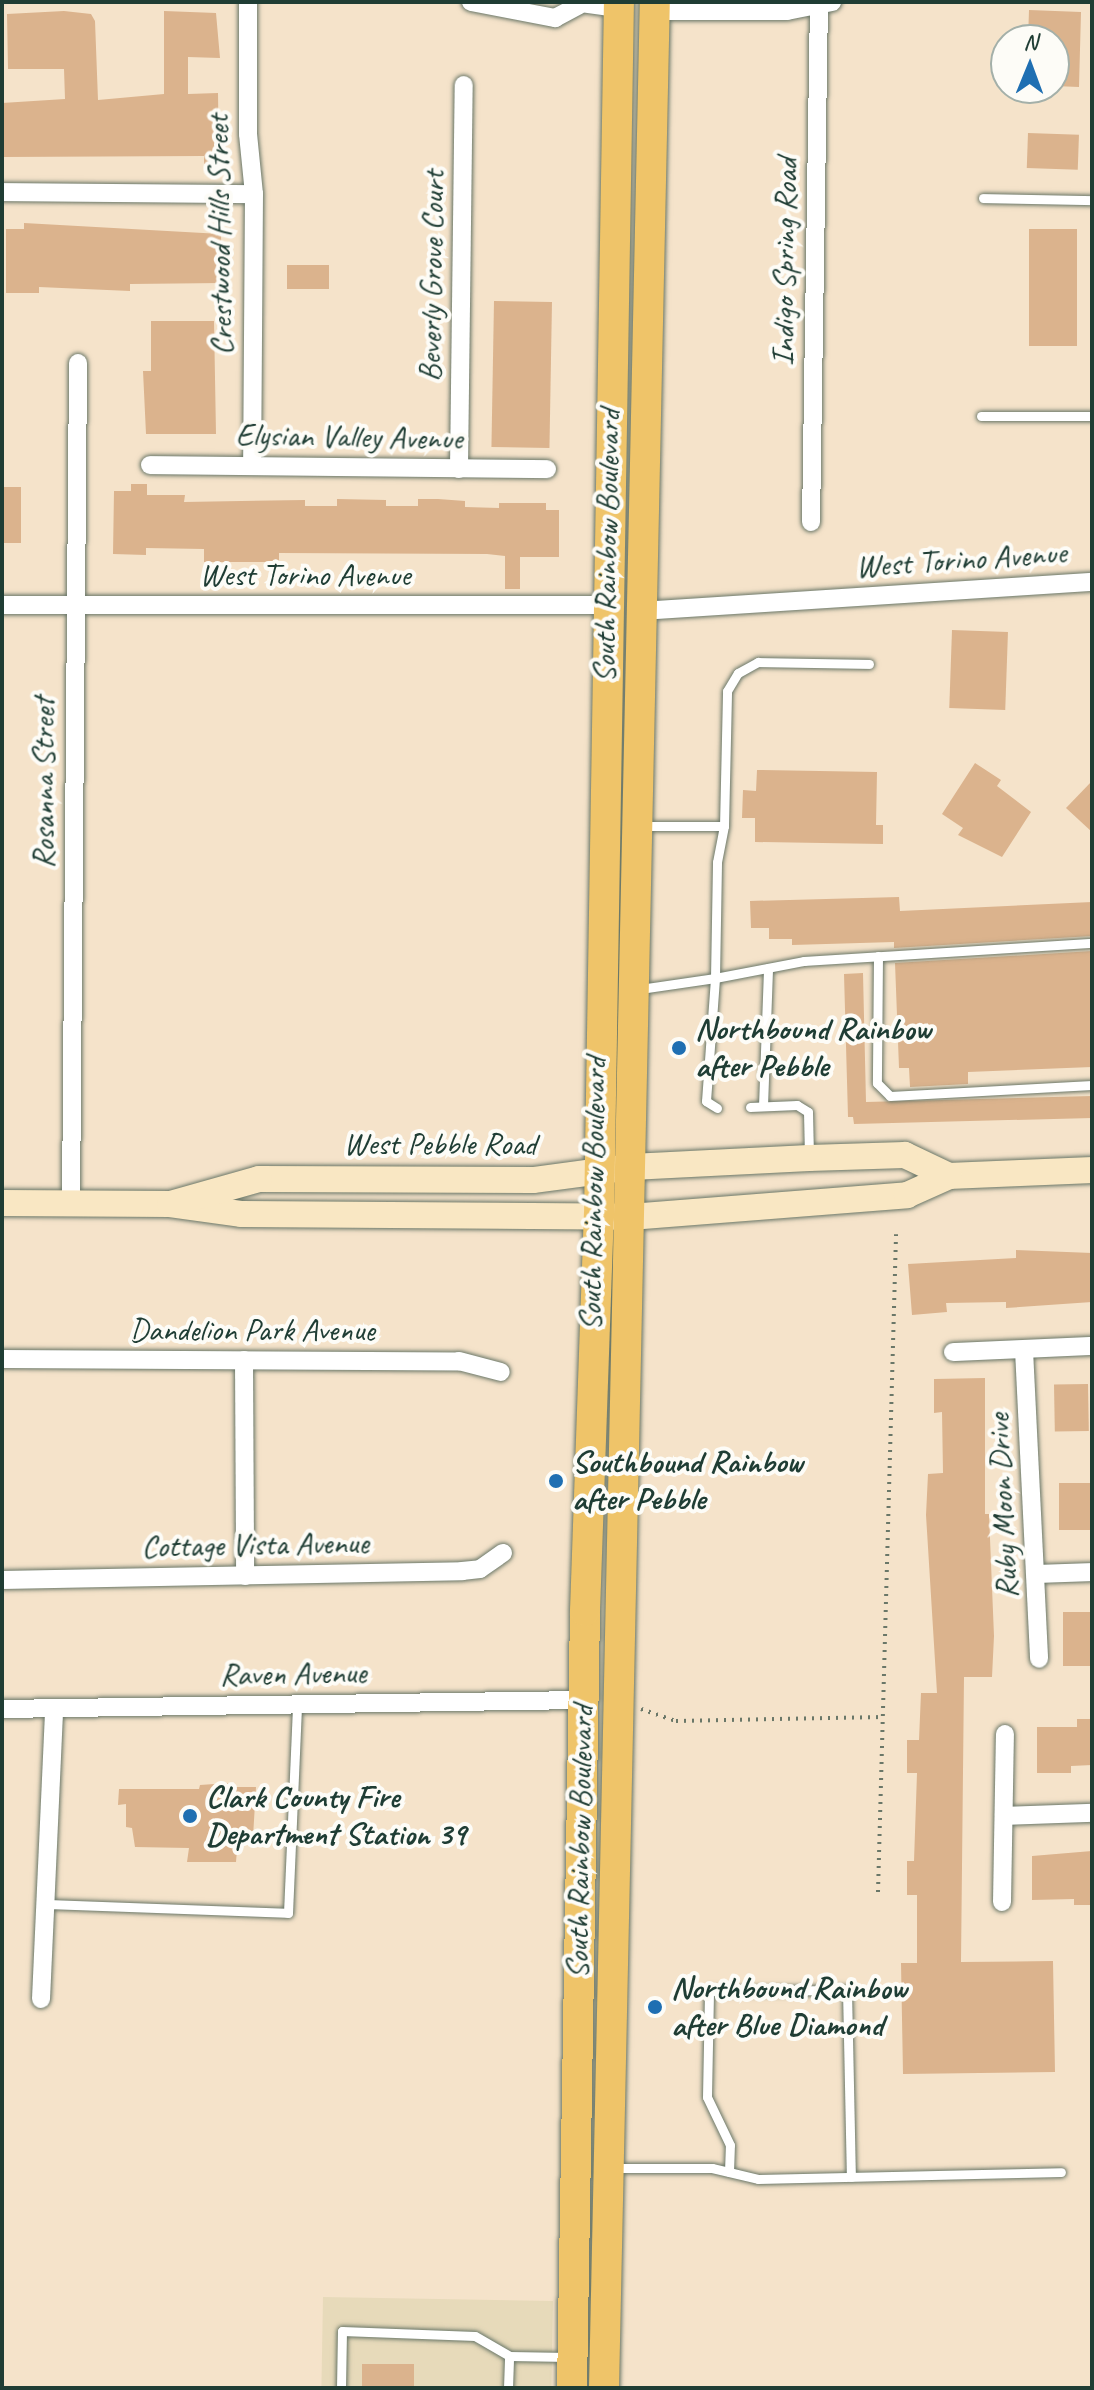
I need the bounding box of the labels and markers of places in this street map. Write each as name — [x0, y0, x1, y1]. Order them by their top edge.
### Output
place label: Northbound Rainbow after Pebble — [695, 1011, 931, 1086]
marker: Northbound Rainbow after Pebble — [670, 1039, 688, 1057]
place label: Southbound Rainbow after Pebble — [572, 1444, 804, 1519]
marker: Southbound Rainbow after Pebble — [547, 1472, 565, 1490]
place label: Clark County Fire Department Station 39 — [206, 1779, 466, 1854]
marker: Clark County Fire Department Station 39 — [181, 1807, 199, 1825]
place label: Northbound Rainbow after Blue Diamond — [671, 1970, 907, 2045]
marker: Northbound Rainbow after Blue Diamond — [646, 1998, 664, 2016]

